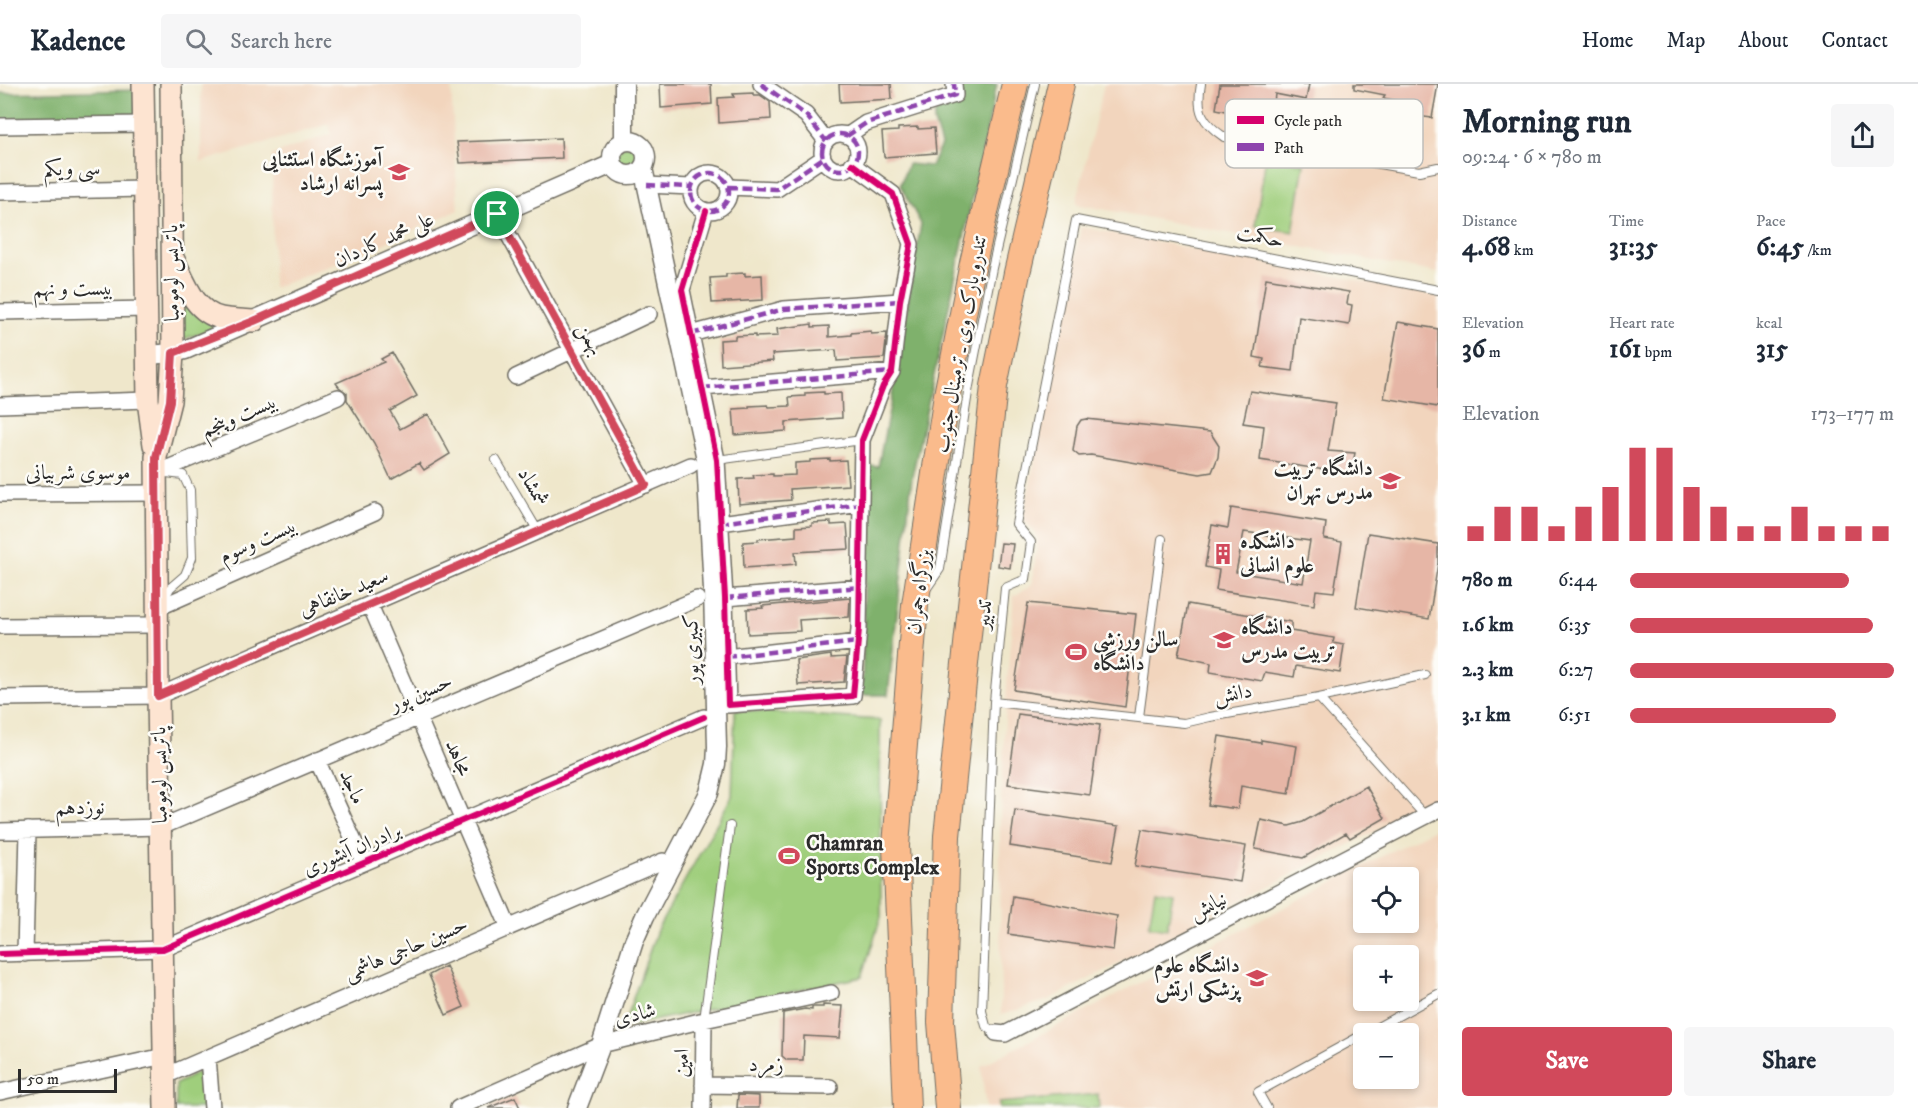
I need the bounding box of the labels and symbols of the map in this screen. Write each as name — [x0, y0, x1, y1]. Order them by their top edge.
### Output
legend — [1225, 99, 1423, 168]
text: Cycle path — [1274, 111, 1343, 131]
text: Path — [1274, 138, 1304, 158]
place label: آموزشگاه استثنایی پسرانه ارشاد — [261, 145, 384, 199]
street label: سی ویکم — [43, 156, 101, 188]
school or university icon: آموزشگاه استثنایی پسرانه ارشاد — [387, 160, 411, 184]
pin — [471, 188, 522, 239]
street label: علی محمد کاردان — [330, 206, 439, 275]
street label: حکمت — [1234, 220, 1286, 254]
street label: پاتریس لومومبا — [158, 223, 187, 322]
street label: تندرو پارک وی ـ ترمینال جنوب — [929, 233, 994, 455]
street label: بیست و نهم — [33, 275, 113, 309]
street label: بهمن — [570, 318, 610, 360]
street label: بیست وپنجم — [197, 388, 283, 449]
place label: دانشگاه تربیت مدرس تهران — [1274, 454, 1373, 506]
street label: موسوی شربیانی — [26, 460, 130, 486]
street label: شمشاد — [511, 463, 555, 511]
school or university icon: دانشگاه تربیت مدرس تهران — [1378, 469, 1402, 493]
street label: بیست وسوم — [215, 512, 302, 573]
place label: دانشکده علوم انسانی — [1239, 529, 1314, 584]
building icon: دانشکده علوم انسانی — [1211, 542, 1235, 566]
street label: بزرگراه چمران — [899, 547, 937, 636]
street label: سعید خانقاهی — [295, 562, 393, 624]
street label: تدبیر — [970, 598, 998, 633]
street label: کبیری پور — [678, 613, 707, 687]
place label: دانشگاه تربیت مدرس — [1241, 613, 1336, 665]
place label: سالن ورزشی دانشگاه — [1093, 627, 1179, 677]
school or university icon: دانشگاه تربیت مدرس — [1212, 628, 1236, 652]
sports icon: سالن ورزشی دانشگاه — [1064, 640, 1088, 664]
street label: حسین پور — [384, 668, 457, 720]
street label: دانش — [1212, 678, 1254, 710]
street label: پاتریس لومومبا — [146, 725, 175, 824]
street label: مجاهد — [439, 736, 477, 780]
street label: ماجد — [333, 765, 371, 809]
street label: نوزدهم — [55, 795, 105, 827]
street label: برادران آبشوری — [298, 817, 405, 882]
place label: Chamran Sports Complex — [806, 831, 940, 881]
sports icon: Chamran Sports Complex — [777, 844, 801, 868]
street label: نیایش — [1185, 886, 1231, 926]
street label: حسین حاجی هاشمی — [340, 911, 472, 987]
place label: دانشگاه علوم پزشکی ارتش — [1154, 951, 1242, 1003]
school or university icon: دانشگاه علوم پزشکی ارتش — [1245, 966, 1269, 990]
street label: شادی — [611, 997, 659, 1033]
street label: امین — [669, 1048, 695, 1078]
street label: زمرد — [748, 1052, 784, 1079]
scale bar — [18, 1066, 117, 1094]

